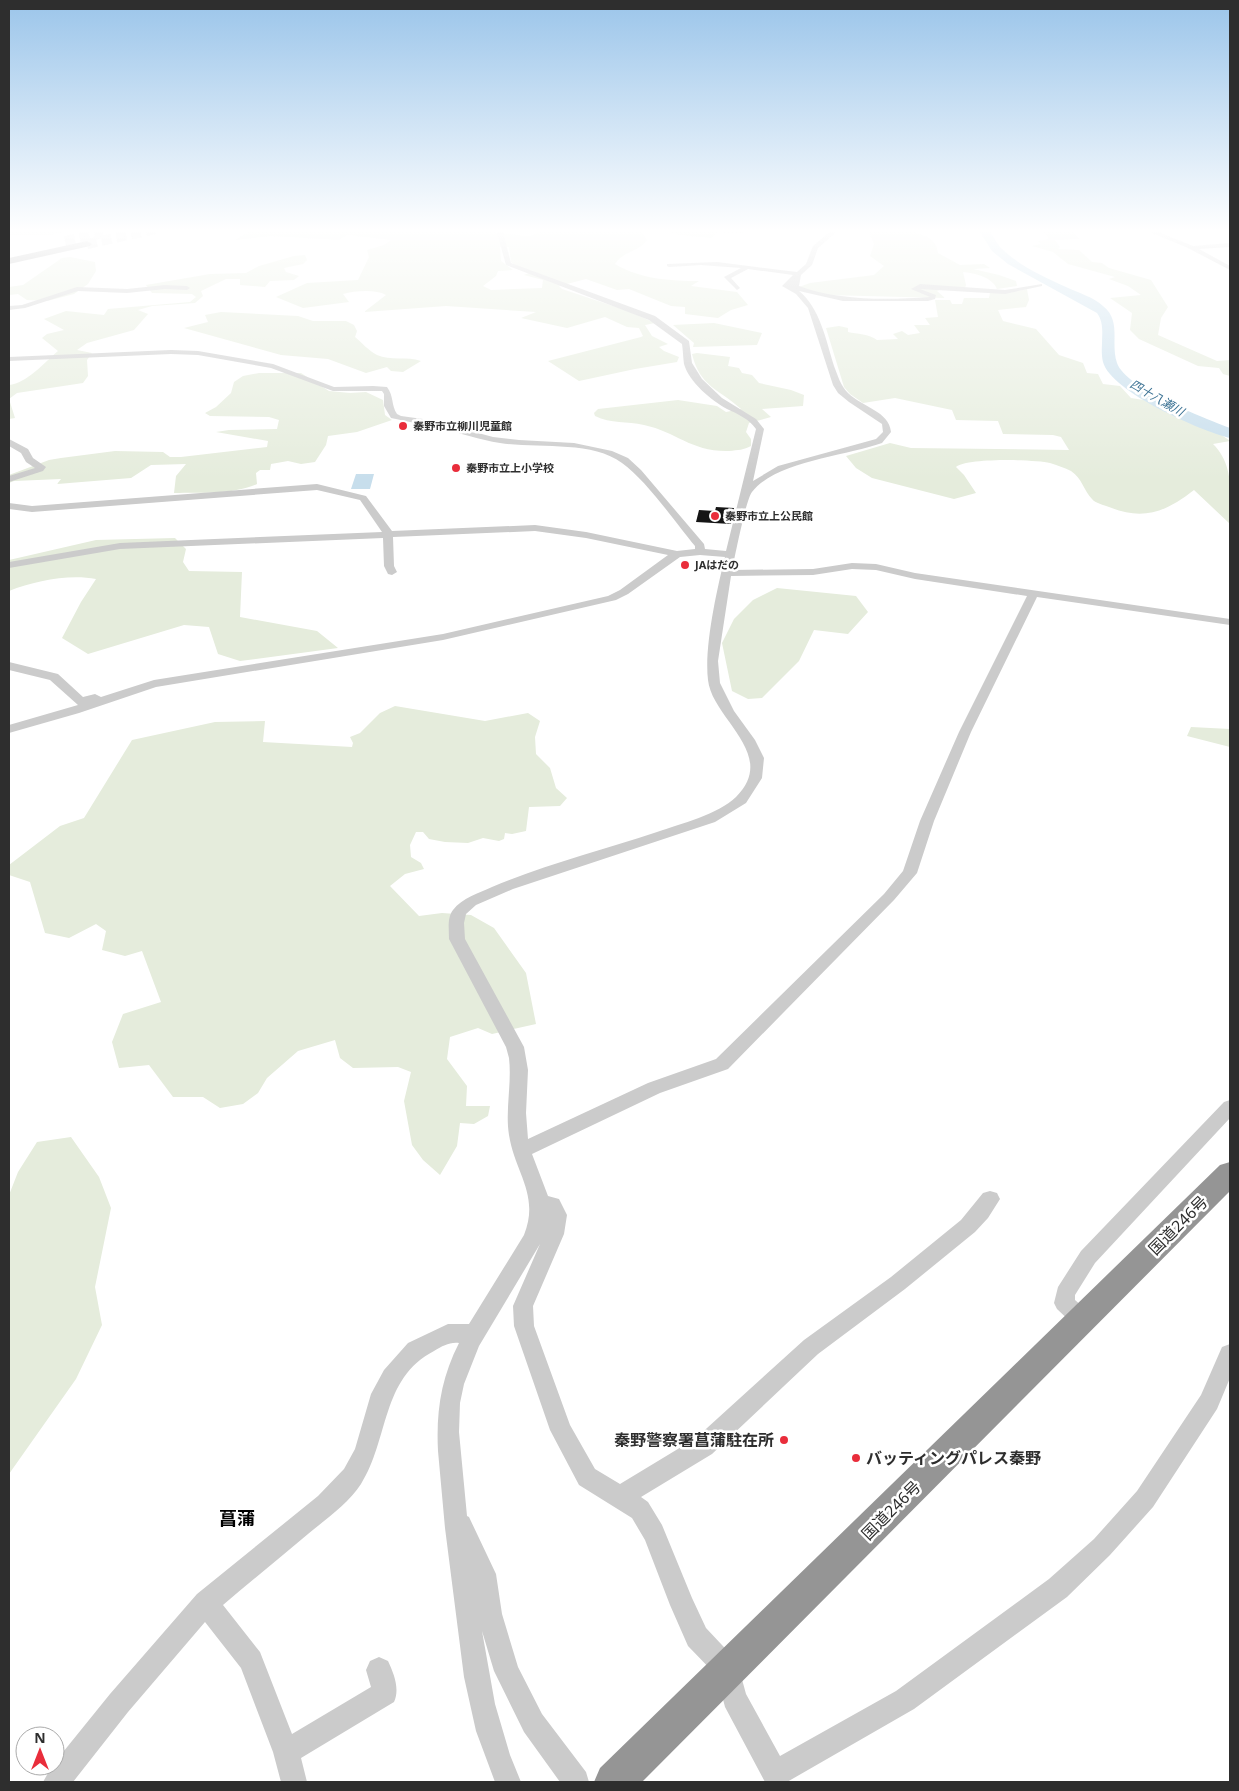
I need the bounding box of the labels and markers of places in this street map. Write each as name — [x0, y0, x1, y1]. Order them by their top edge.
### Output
place label: 秦野市立柳川児童館 — [413, 418, 512, 433]
marker: 秦野市立柳川児童館 — [397, 420, 409, 432]
place label: 秦野市立上小学校 — [466, 460, 554, 475]
marker: 秦野市立上小学校 — [450, 462, 462, 474]
place label: 秦野市立上公民館 — [725, 508, 813, 523]
marker: 秦野市立上公民館 — [709, 510, 721, 522]
place label: JAはだの — [694, 557, 739, 572]
marker: JAはだの — [679, 559, 691, 571]
place label: 秦野警察署菖蒲駐在所 — [614, 1429, 774, 1451]
marker: 秦野警察署菖蒲駐在所 — [778, 1434, 790, 1446]
place label: バッティングパレス秦野 — [866, 1447, 1041, 1469]
marker: バッティングパレス秦野 — [850, 1452, 862, 1464]

